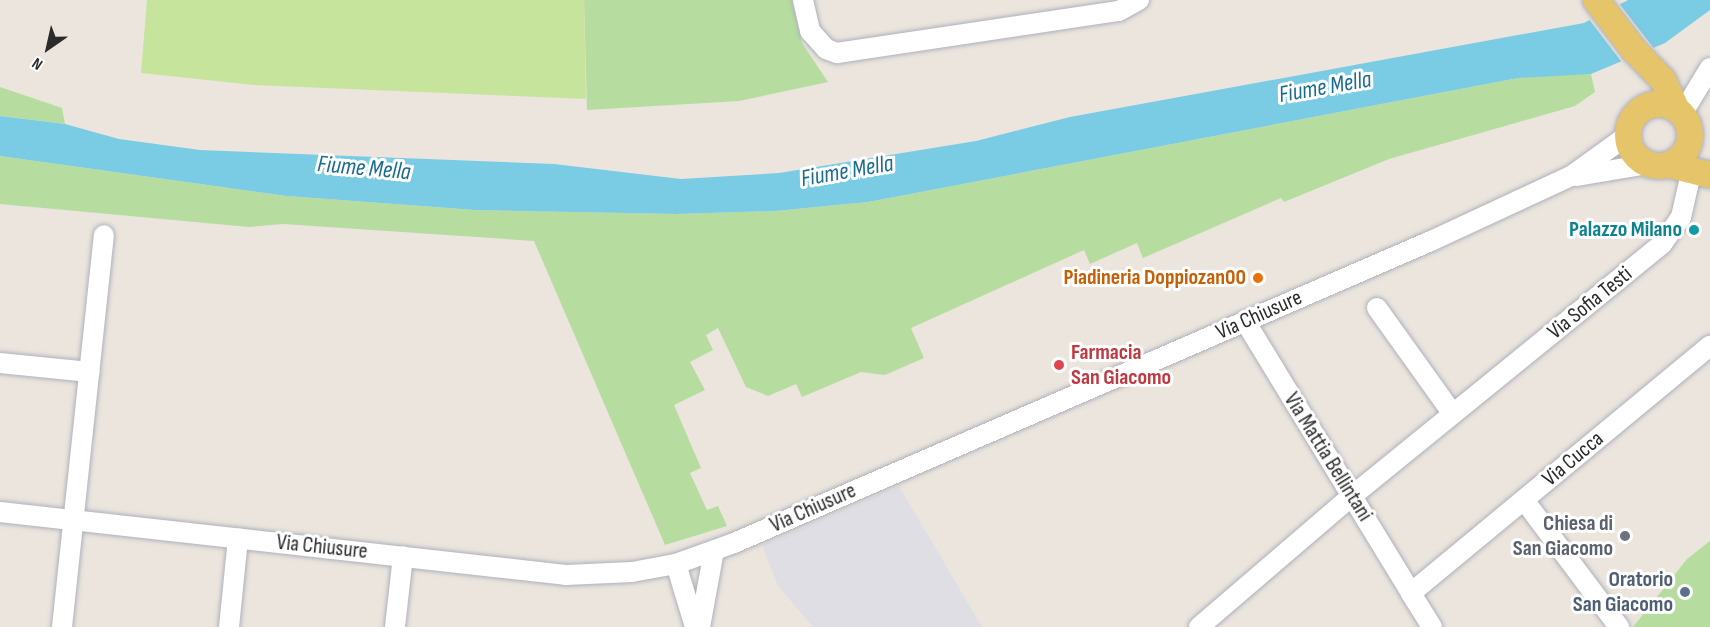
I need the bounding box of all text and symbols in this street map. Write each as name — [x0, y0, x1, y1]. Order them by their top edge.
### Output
north arrow — [18, 18, 78, 78]
text: N — [29, 53, 47, 74]
water label: Fiume Mella — [1276, 65, 1374, 109]
water label: Fiume Mella — [798, 149, 896, 193]
water label: Fiume Mella — [316, 150, 412, 186]
place label: Palazzo Milano — [1569, 217, 1682, 243]
marker: Palazzo Milano — [1687, 223, 1701, 237]
street label: Via Sofia Testi — [1542, 261, 1638, 345]
place label: Piadineria Doppiozan00 — [1064, 265, 1246, 291]
marker: Piadineria Doppiozan00 — [1251, 271, 1265, 285]
street label: Via Chiusure — [1212, 284, 1306, 346]
place label: Farmacia San Giacomo — [1071, 339, 1171, 390]
marker: Farmacia San Giacomo — [1052, 358, 1066, 372]
street label: Via Mattia Bellintani — [1278, 388, 1378, 526]
street label: Via Cucca — [1537, 426, 1609, 492]
street label: Via Chiusure — [766, 477, 860, 539]
place label: Chiesa di San Giacomo — [1513, 510, 1613, 562]
street label: Via Chiusure — [275, 529, 369, 565]
marker: Chiesa di San Giacomo — [1618, 529, 1632, 543]
place label: Oratorio San Giacomo — [1573, 566, 1673, 618]
marker: Oratorio San Giacomo — [1678, 585, 1692, 599]

